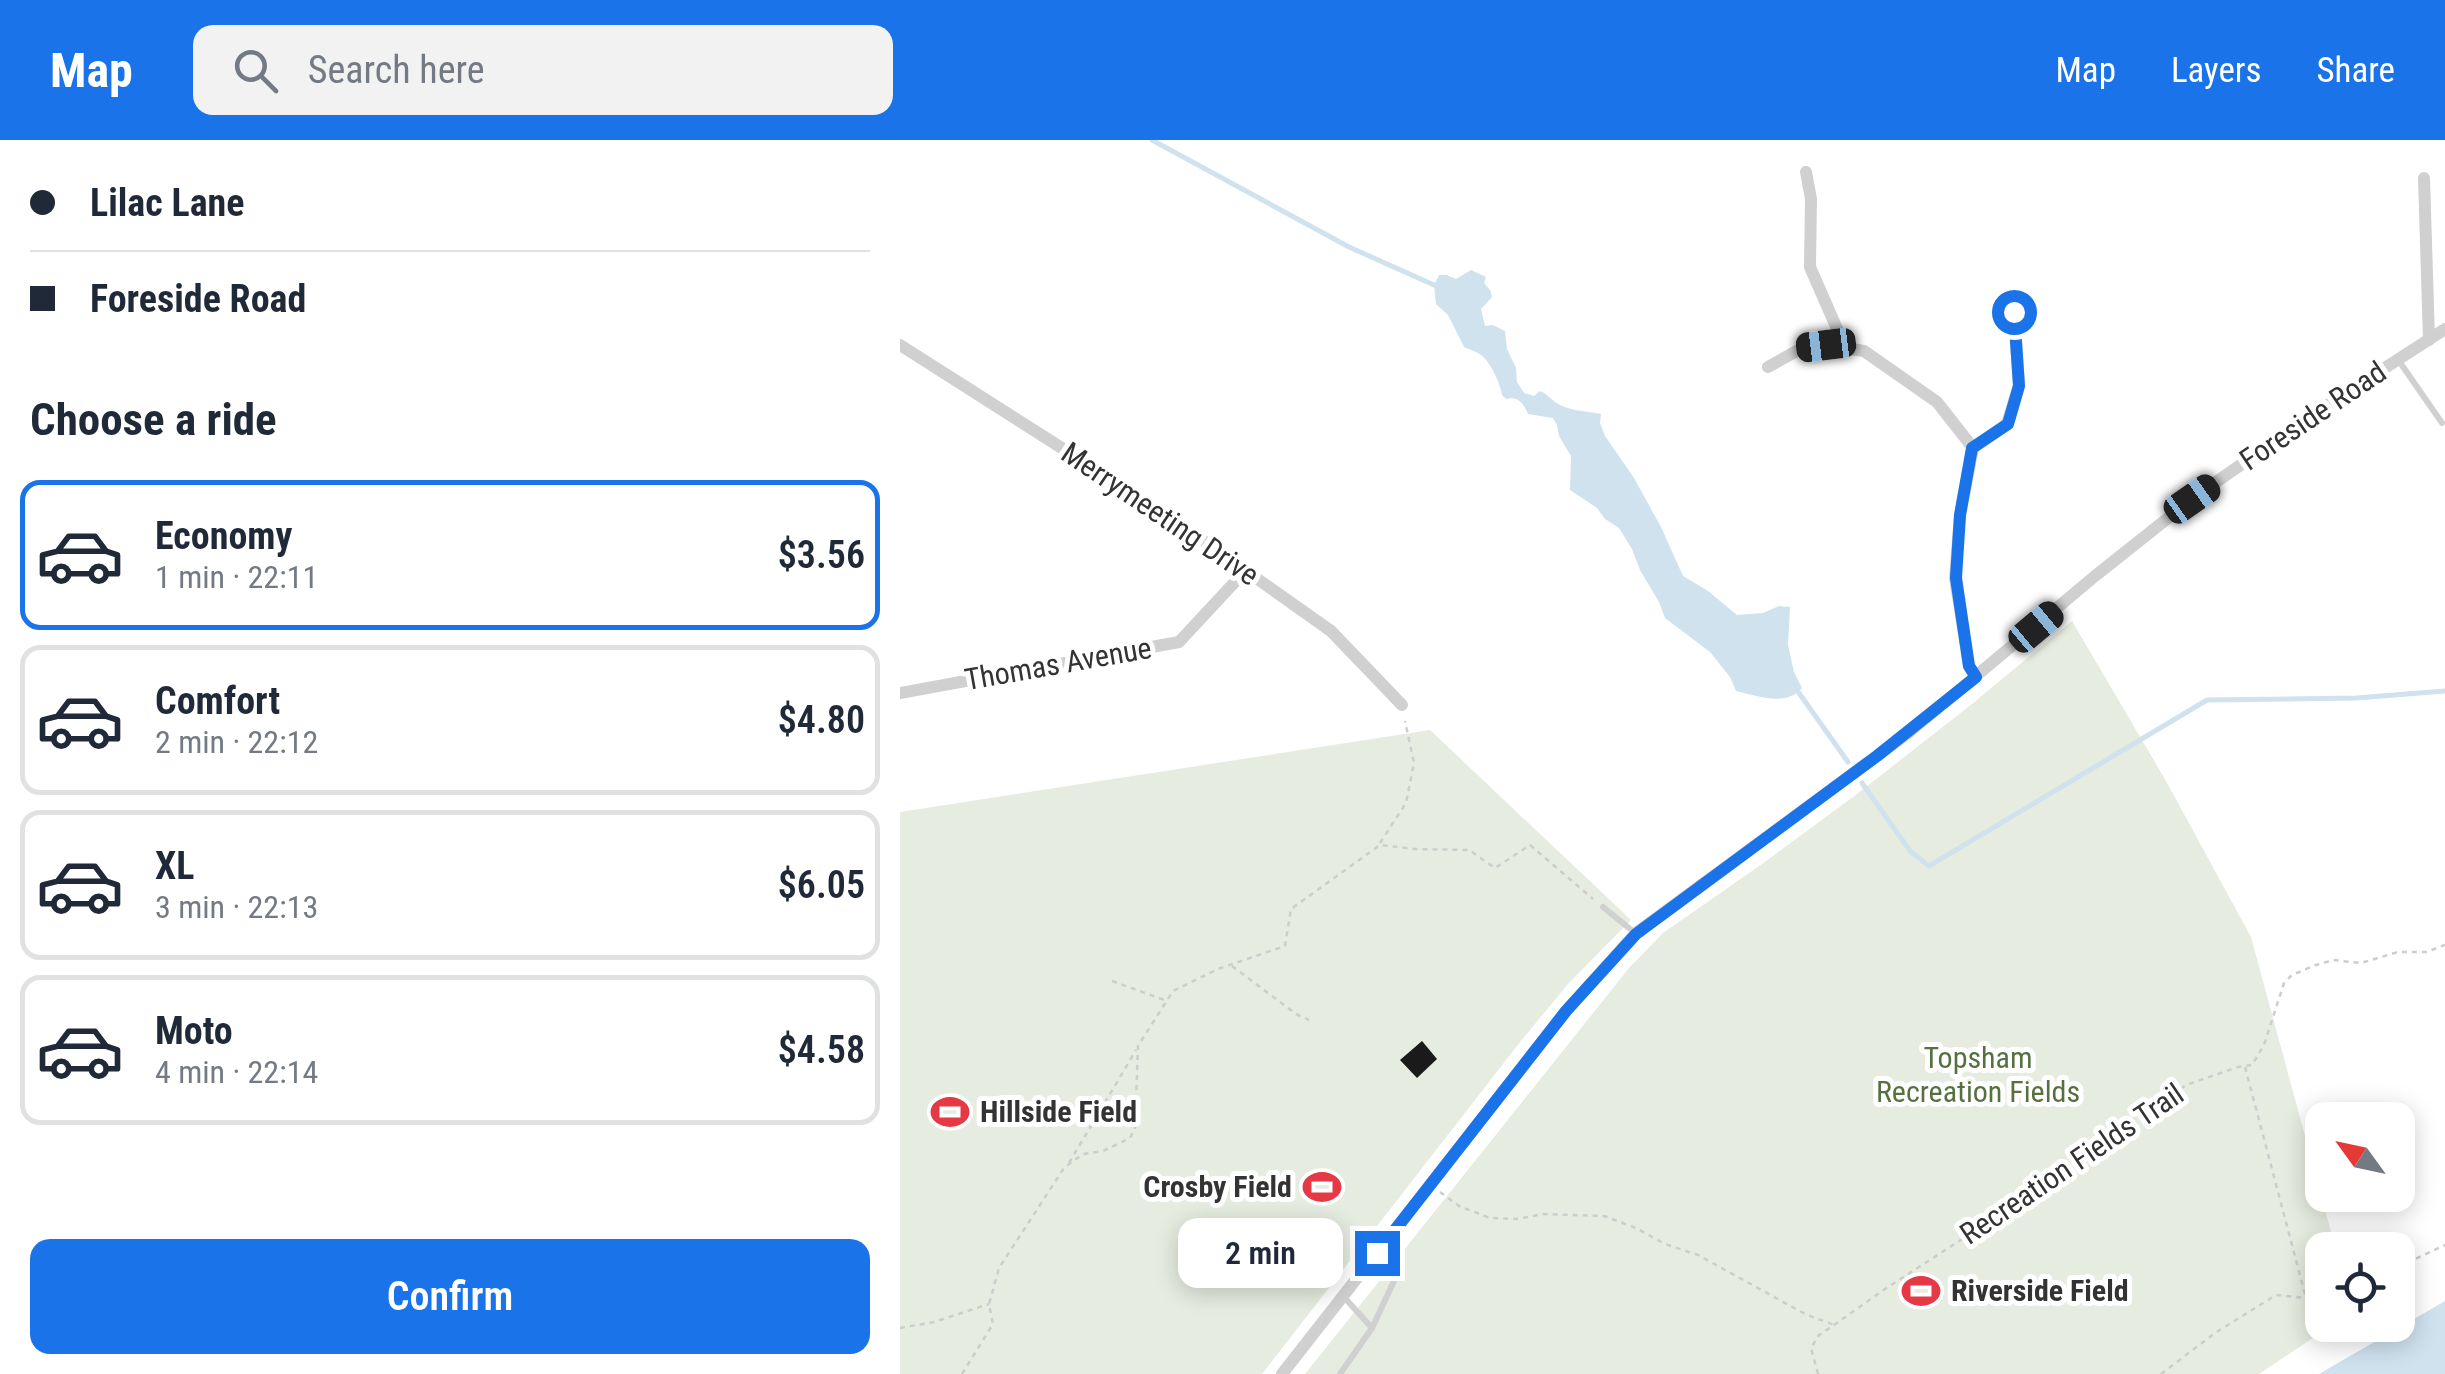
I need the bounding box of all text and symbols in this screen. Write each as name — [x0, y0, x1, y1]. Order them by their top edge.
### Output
search box — [193, 25, 893, 115]
text: Map — [50, 42, 133, 99]
icon: search — [228, 43, 283, 98]
text: Search here — [308, 48, 485, 92]
text: Map — [2055, 50, 2116, 91]
text: Layers — [2171, 50, 2261, 91]
text: Share — [2316, 50, 2395, 91]
text: Lilac Lane — [90, 181, 244, 225]
text: Foreside Road — [90, 277, 306, 321]
route start — [1992, 290, 2037, 335]
car — [1794, 326, 1858, 364]
street label: Foreside Road — [2233, 354, 2392, 477]
text: Choose a ride — [30, 393, 277, 446]
street label: Merrymeeting Drive — [1055, 435, 1266, 592]
car — [2159, 470, 2225, 528]
icon: car — [35, 510, 125, 600]
text: Economy — [155, 514, 292, 558]
text: $3.56 — [778, 533, 865, 577]
text: 1 min · 22:11 — [155, 558, 318, 596]
car — [2003, 596, 2069, 658]
street label: Thomas Avenue — [962, 630, 1154, 697]
icon: car — [35, 675, 125, 765]
text: Comfort — [155, 679, 280, 723]
text: $4.80 — [778, 698, 865, 742]
text: 2 min · 22:12 — [155, 723, 318, 761]
icon: car — [35, 840, 125, 930]
text: XL — [155, 844, 194, 888]
text: $6.05 — [778, 863, 865, 907]
text: 3 min · 22:13 — [155, 888, 318, 926]
icon: car — [35, 1005, 125, 1095]
text: Moto — [155, 1009, 233, 1053]
text: $4.58 — [778, 1028, 865, 1072]
park label: Topsham Recreation Fields — [1876, 1040, 2080, 1109]
text: 4 min · 22:14 — [155, 1053, 318, 1091]
street label: Recreation Fields Trail — [1953, 1076, 2190, 1251]
sports icon: Hillside Field — [929, 1091, 971, 1133]
place label: Hillside Field — [980, 1094, 1137, 1129]
north arrow — [2305, 1102, 2415, 1212]
map controls — [2305, 1102, 2415, 1342]
sports icon: Crosby Field — [1301, 1166, 1343, 1208]
place label: Crosby Field — [1143, 1169, 1292, 1204]
callout: 2 min — [1177, 1218, 1342, 1288]
route end — [1355, 1231, 1400, 1276]
button: locate — [2305, 1232, 2415, 1342]
text: 2 min — [1225, 1234, 1296, 1272]
button: Confirm — [30, 1239, 870, 1354]
sports icon: Riverside Field — [1900, 1270, 1942, 1312]
place label: Riverside Field — [1951, 1273, 2129, 1308]

